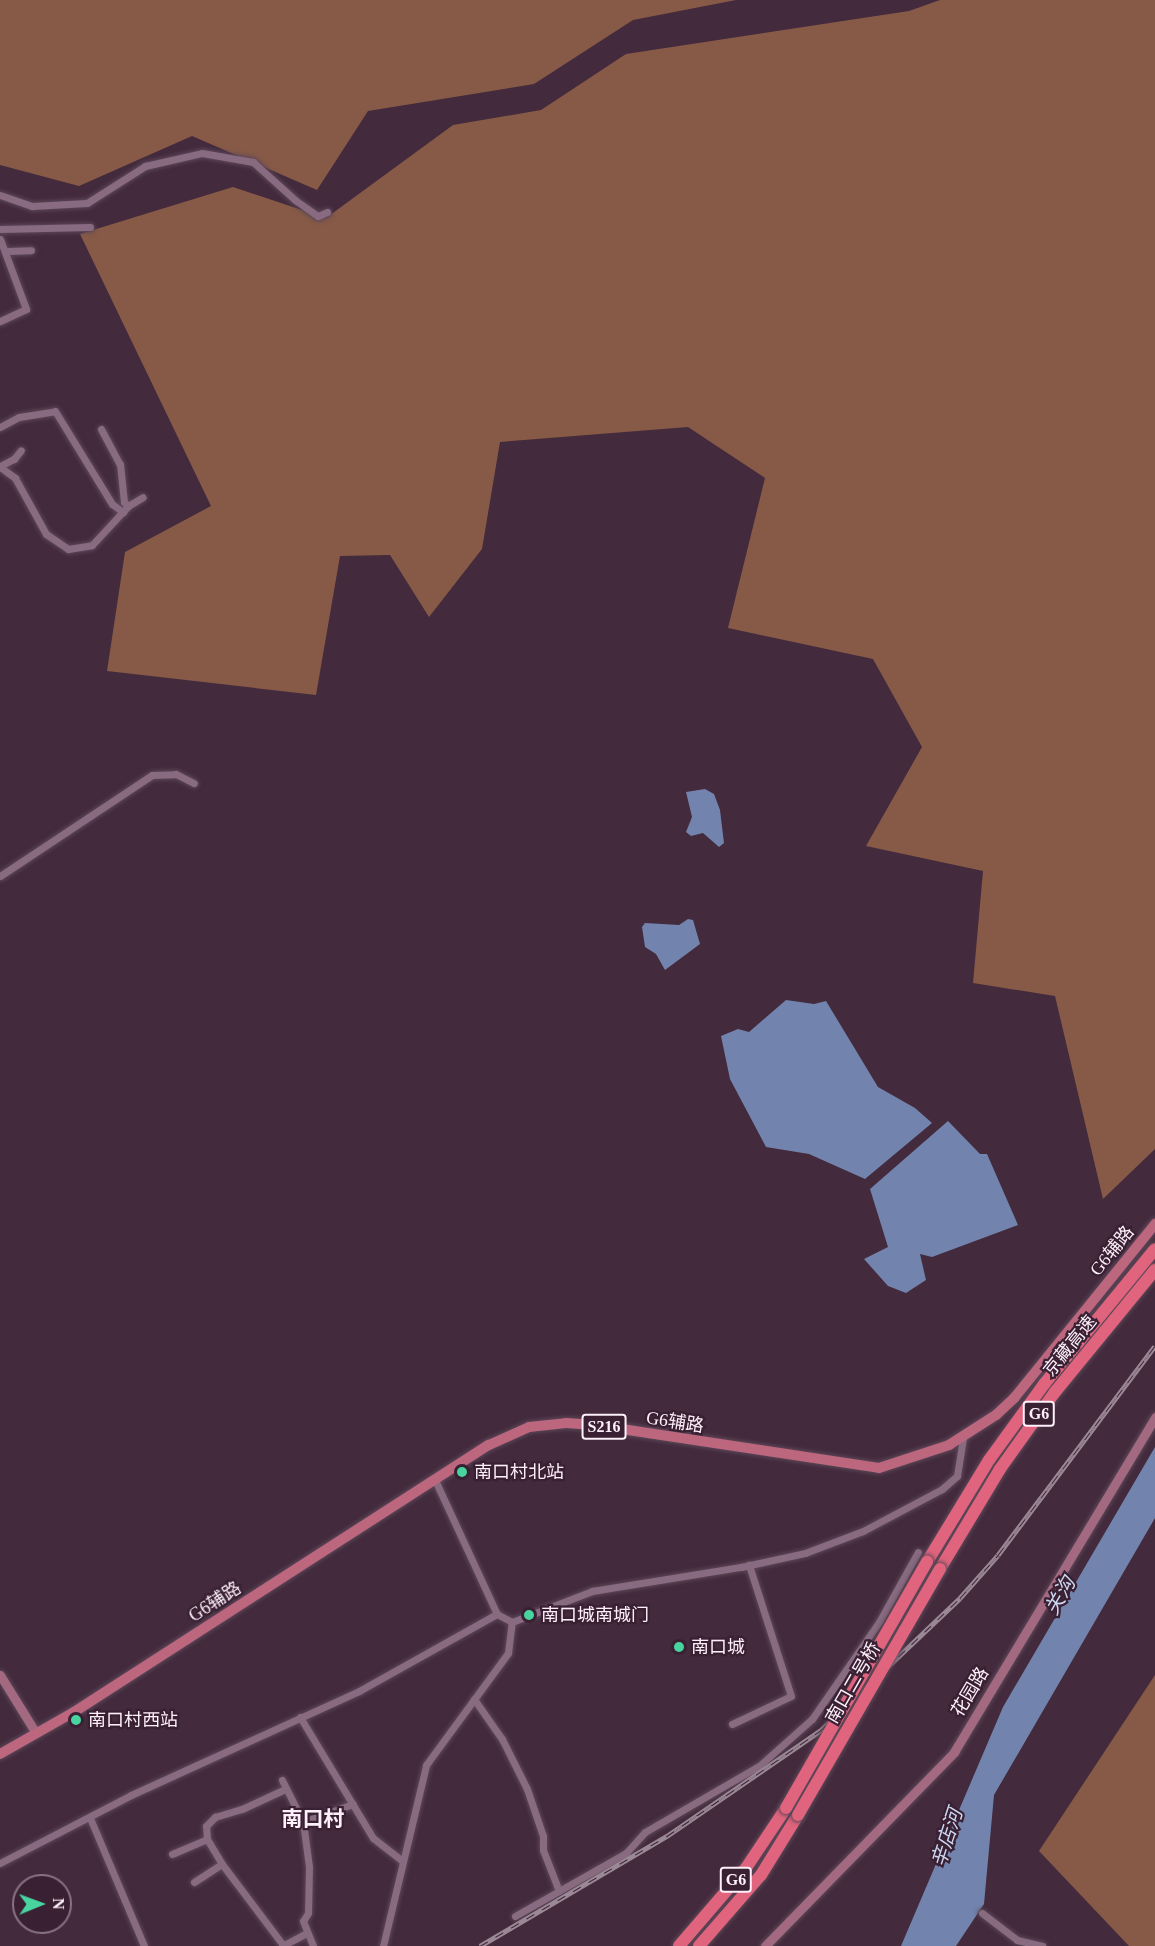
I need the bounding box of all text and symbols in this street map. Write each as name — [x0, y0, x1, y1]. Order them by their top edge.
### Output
street label: G6辅路 — [1085, 1222, 1139, 1280]
street label: 京藏高速 — [1039, 1311, 1101, 1381]
road number: G6 — [1022, 1401, 1056, 1427]
street label: G6辅路 — [645, 1407, 705, 1437]
road number: S216 — [582, 1414, 626, 1440]
place label: 南口村北站 — [474, 1461, 564, 1483]
marker: 南口村北站 — [455, 1465, 469, 1479]
water label: 关沟 — [1040, 1573, 1080, 1619]
street label: G6辅路 — [185, 1577, 245, 1627]
place label: 南口城南城门 — [541, 1604, 649, 1626]
marker: 南口城南城门 — [522, 1608, 536, 1622]
place label: 南口城 — [691, 1636, 745, 1658]
street label: 南口二号桥 — [821, 1639, 885, 1727]
marker: 南口城 — [672, 1640, 686, 1654]
street label: 花园路 — [947, 1663, 993, 1721]
place label: 南口村西站 — [88, 1709, 178, 1731]
marker: 南口村西站 — [69, 1713, 83, 1727]
district label: 南口村 — [282, 1806, 344, 1832]
water label: 辛店河 — [926, 1806, 968, 1870]
road number: G6 — [720, 1867, 752, 1893]
north arrow — [12, 1874, 72, 1934]
text: N — [50, 1898, 67, 1910]

